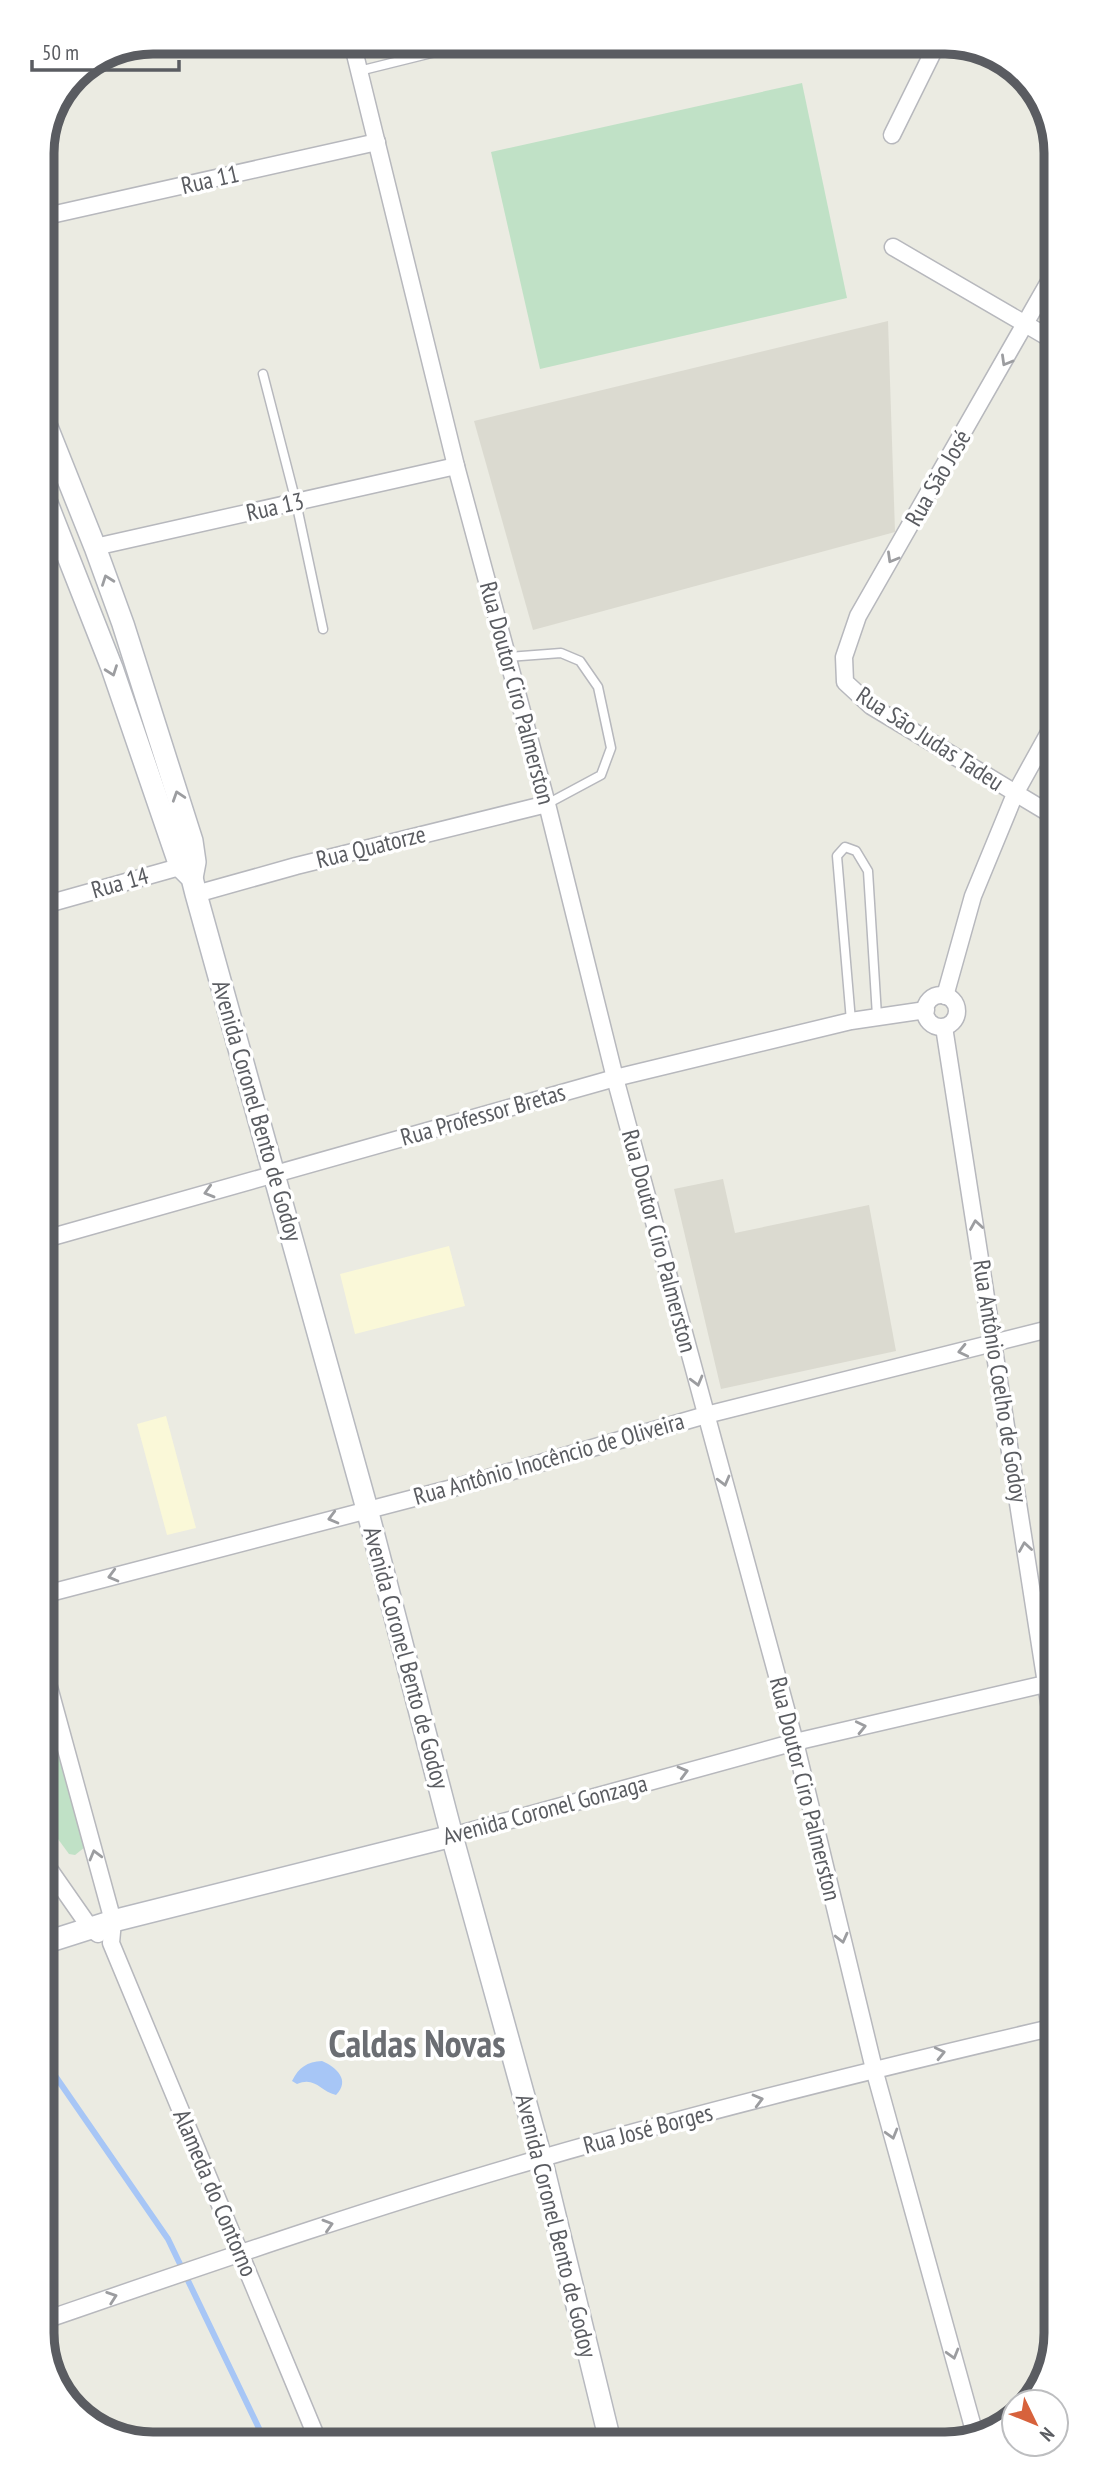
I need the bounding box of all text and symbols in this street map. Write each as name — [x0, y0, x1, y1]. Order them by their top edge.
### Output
scale bar — [32, 28, 178, 72]
text: 50 m — [42, 39, 79, 66]
street label: Rua 11 — [178, 158, 242, 201]
one-way arrow — [1001, 354, 1014, 367]
street label: Rua São José — [898, 424, 978, 531]
street label: Rua 13 — [243, 485, 307, 528]
one-way arrow — [887, 551, 900, 564]
one-way arrow — [101, 575, 115, 587]
street label: Rua Doutor Ciro Palmerston — [473, 578, 562, 808]
one-way arrow — [104, 664, 118, 676]
street label: Rua São Judas Tadeu — [851, 679, 1010, 798]
one-way arrow — [172, 791, 186, 803]
street label: Rua Quatorze — [313, 818, 429, 875]
street label: Rua 14 — [88, 860, 152, 905]
street label: Avenida Coronel Bento de Godoy — [205, 977, 310, 1245]
street label: Rua Professor Bretas — [397, 1076, 569, 1153]
street label: Rua Doutor Ciro Palmerston — [615, 1126, 704, 1356]
one-way arrow — [203, 1184, 215, 1199]
one-way arrow — [969, 1219, 984, 1231]
street label: Rua Antônio Coelho de Godoy — [966, 1257, 1035, 1504]
one-way arrow — [957, 1342, 969, 1357]
one-way arrow — [689, 1374, 703, 1386]
street label: Rua Antônio Inocêncio de Oliveira — [410, 1405, 688, 1512]
one-way arrow — [716, 1475, 730, 1487]
one-way arrow — [327, 1510, 339, 1524]
street label: Avenida Coronel Bento de Godoy — [357, 1523, 456, 1792]
one-way arrow — [1018, 1541, 1033, 1553]
one-way arrow — [107, 1568, 119, 1582]
street label: Rua Doutor Ciro Palmerston — [763, 1674, 848, 1904]
one-way arrow — [855, 1720, 867, 1735]
one-way arrow — [677, 1766, 689, 1781]
street label: Avenida Coronel Gonzaga — [439, 1767, 650, 1852]
one-way arrow — [89, 1850, 104, 1862]
one-way arrow — [834, 1932, 848, 1944]
district label: Caldas Novas — [329, 2018, 505, 2067]
one-way arrow — [934, 2047, 946, 2061]
street label: Avenida Coronel Bento de Godoy — [509, 2091, 604, 2361]
one-way arrow — [752, 2094, 764, 2108]
street label: Rua José Borges — [580, 2096, 716, 2161]
street label: Alameda do Contorno — [166, 2105, 265, 2281]
one-way arrow — [884, 2128, 898, 2140]
one-way arrow — [321, 2219, 334, 2233]
one-way arrow — [106, 2291, 118, 2305]
one-way arrow — [945, 2347, 959, 2359]
north arrow — [1000, 2388, 1070, 2458]
text: N — [1035, 2423, 1060, 2447]

